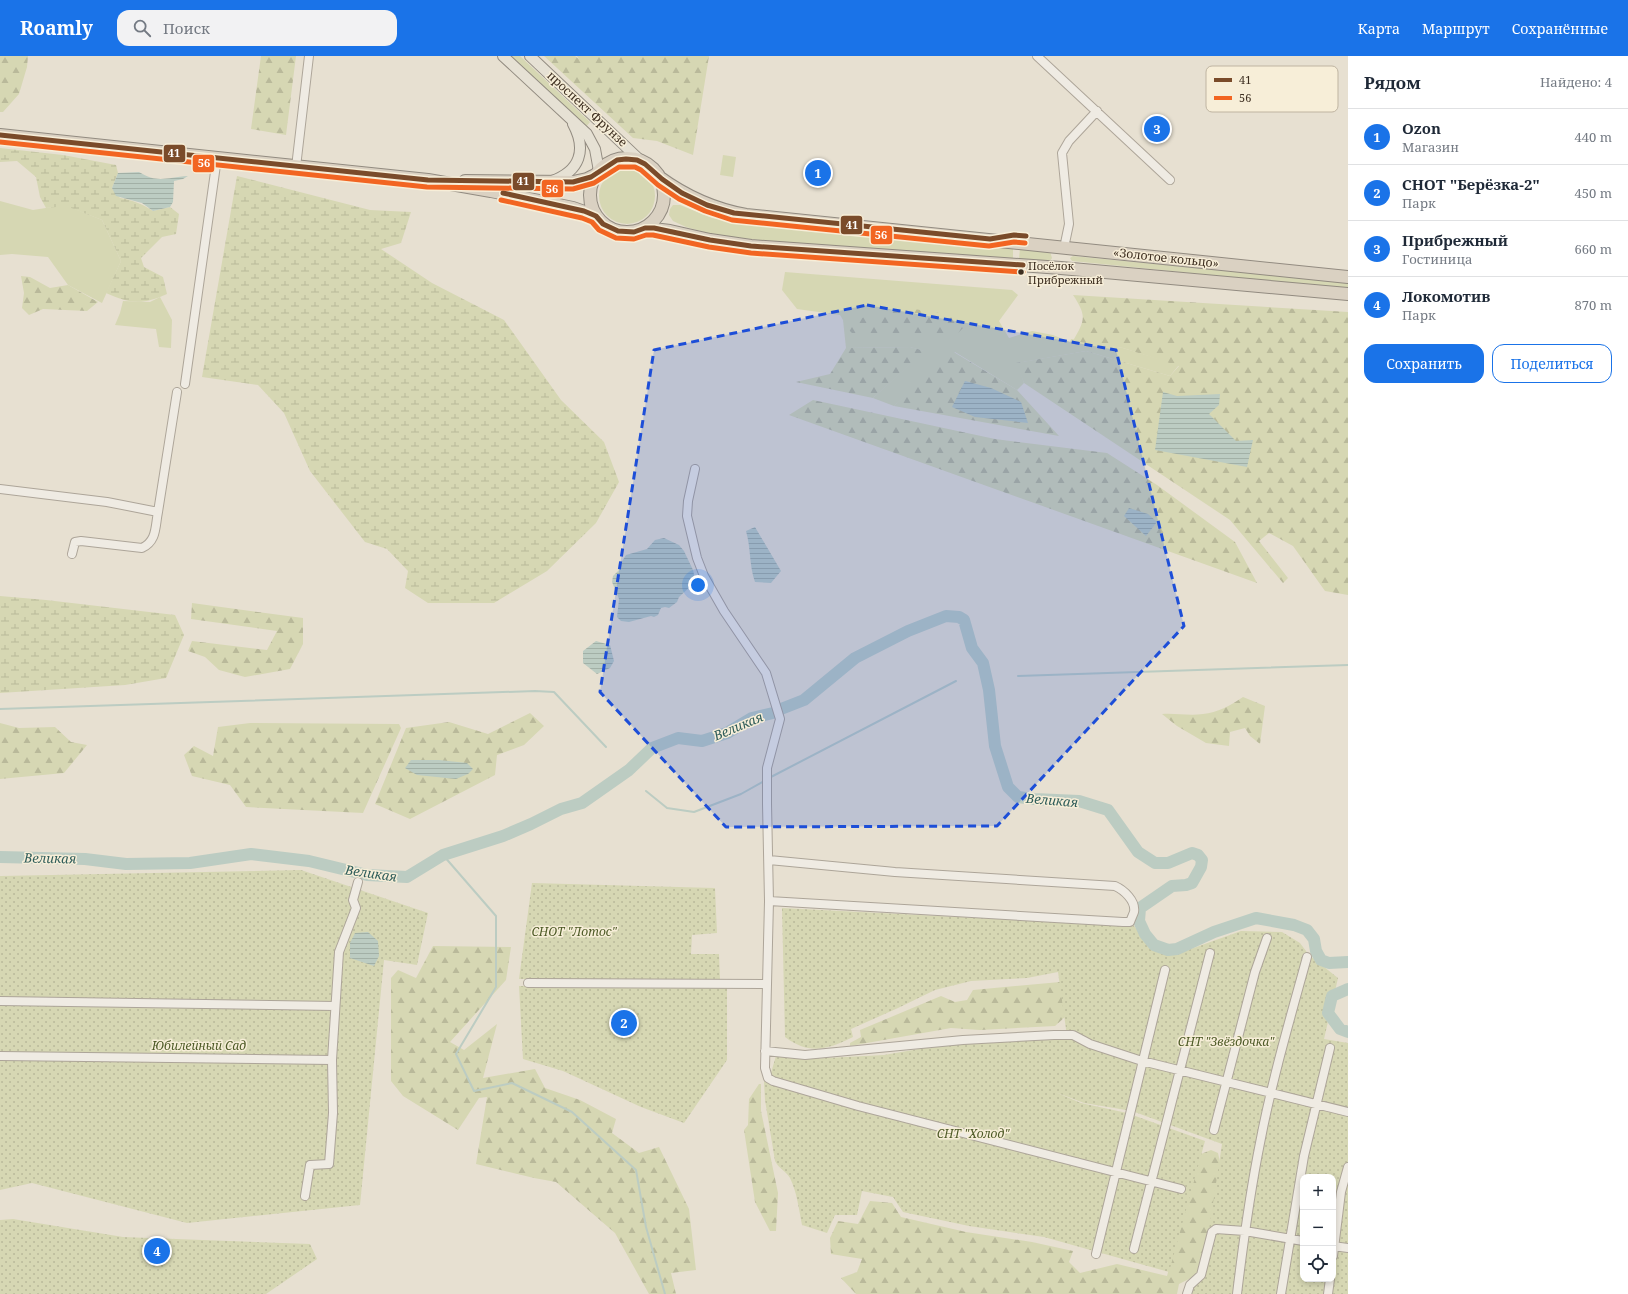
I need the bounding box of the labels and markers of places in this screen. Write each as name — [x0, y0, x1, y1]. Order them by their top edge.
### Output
pin: 3 — [1144, 114, 1170, 144]
pin: 1 — [805, 158, 831, 188]
place label: Посёлок Прибрежный — [1028, 258, 1103, 287]
marker: Посёлок Прибрежный — [1016, 267, 1026, 277]
pin: 2 — [611, 1008, 637, 1038]
pin: 4 — [144, 1236, 170, 1266]

